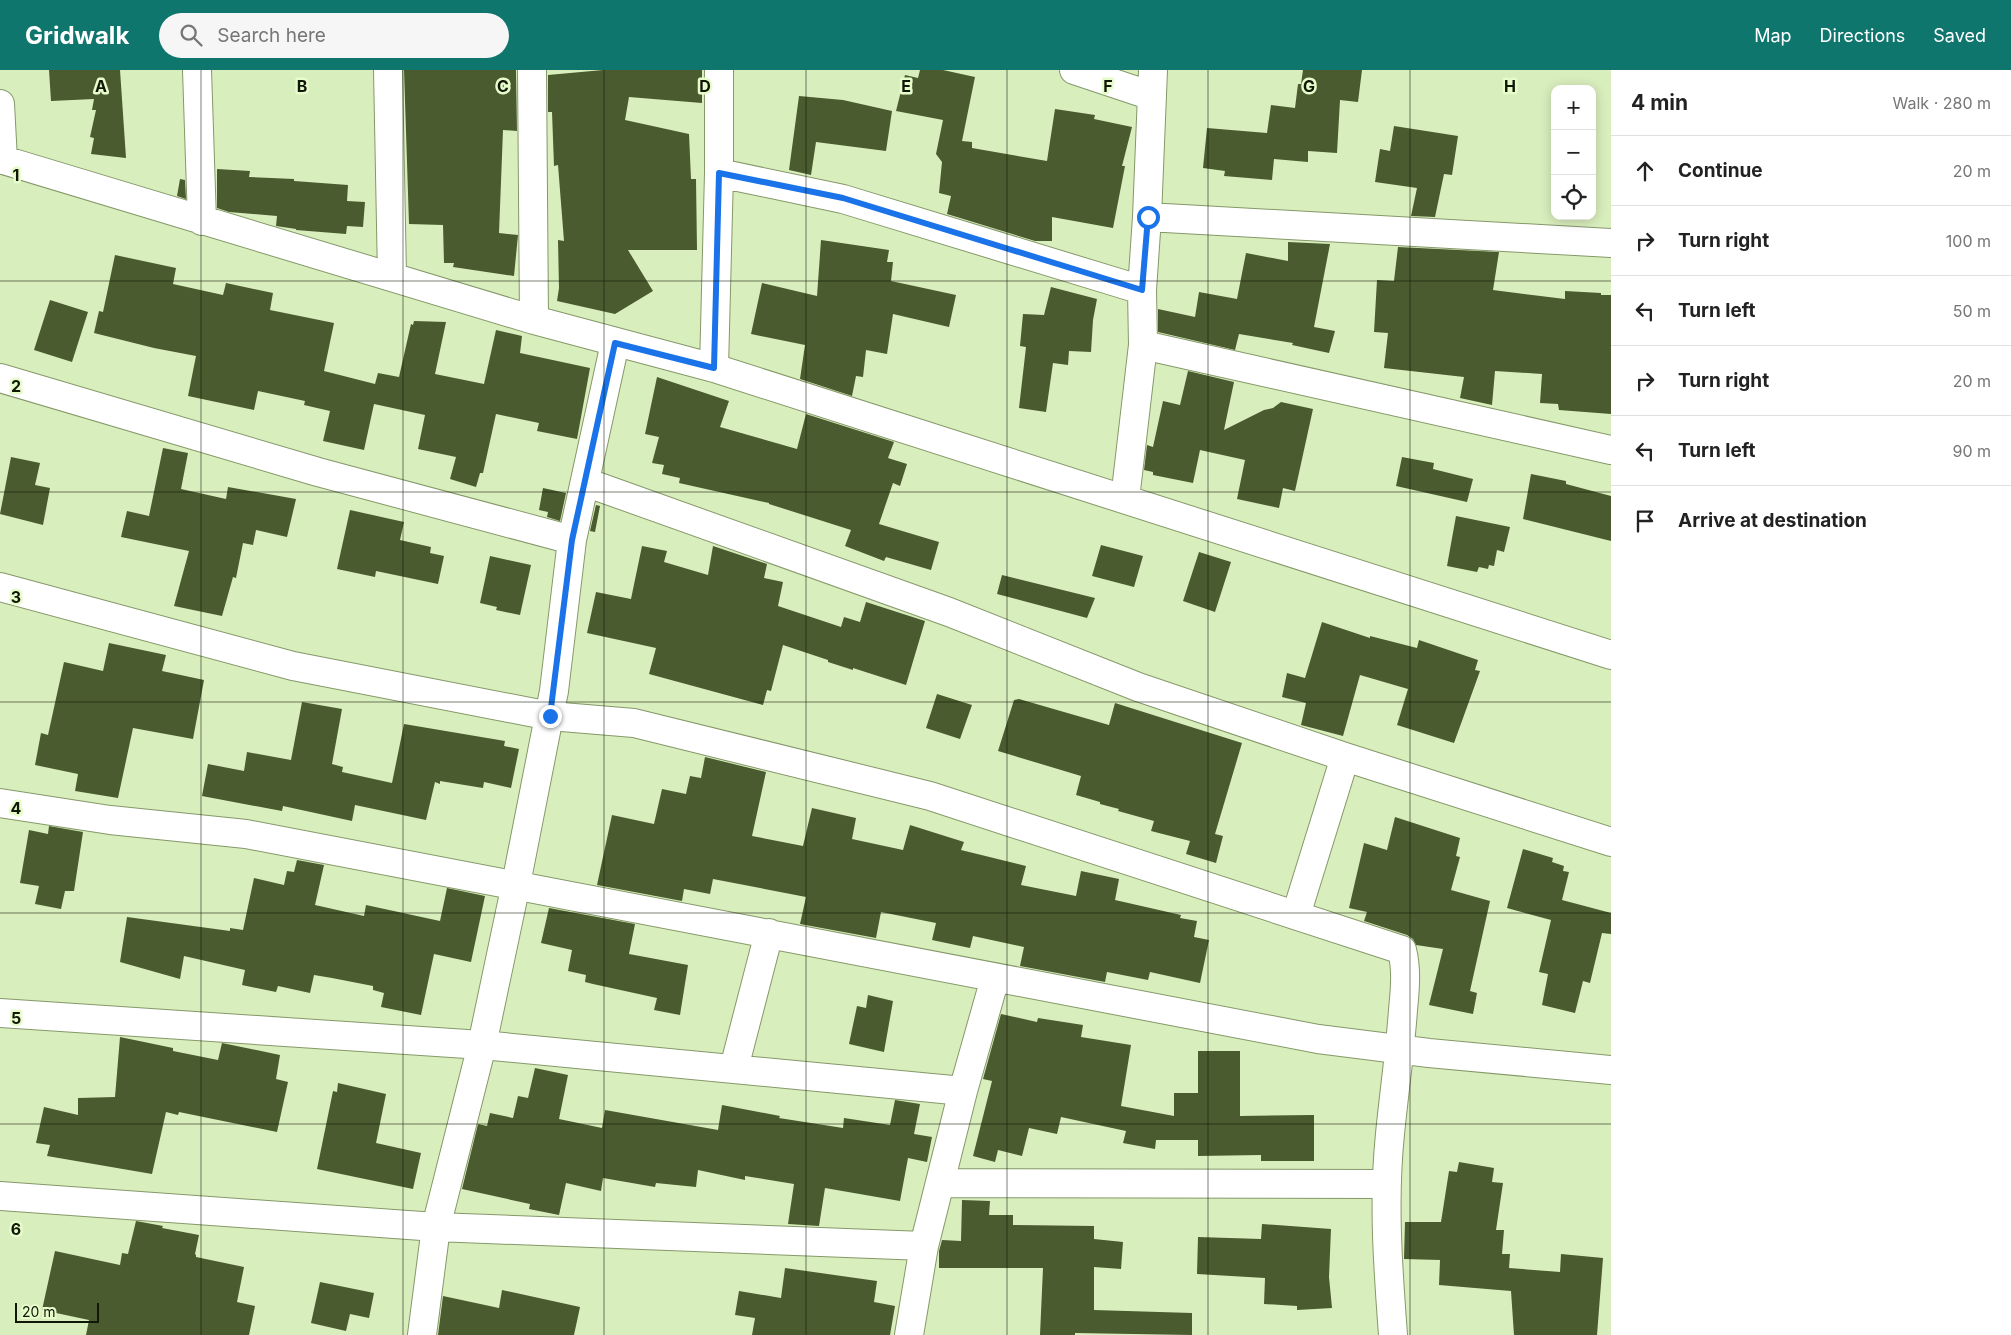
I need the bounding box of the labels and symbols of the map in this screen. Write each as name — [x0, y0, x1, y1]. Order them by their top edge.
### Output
text: A — [95, 76, 107, 96]
text: B — [297, 76, 307, 96]
text: C — [497, 76, 509, 96]
text: D — [699, 76, 711, 96]
text: E — [901, 76, 911, 96]
text: F — [1103, 76, 1113, 96]
text: G — [1303, 76, 1315, 96]
text: H — [1504, 76, 1516, 96]
text: 1 — [13, 165, 19, 185]
route start — [1137, 206, 1160, 229]
text: 2 — [11, 376, 21, 396]
text: 3 — [11, 587, 21, 607]
route end — [539, 705, 562, 728]
text: 4 — [11, 798, 22, 818]
text: 5 — [11, 1008, 21, 1028]
text: 6 — [11, 1219, 21, 1239]
scale bar — [15, 1300, 99, 1323]

